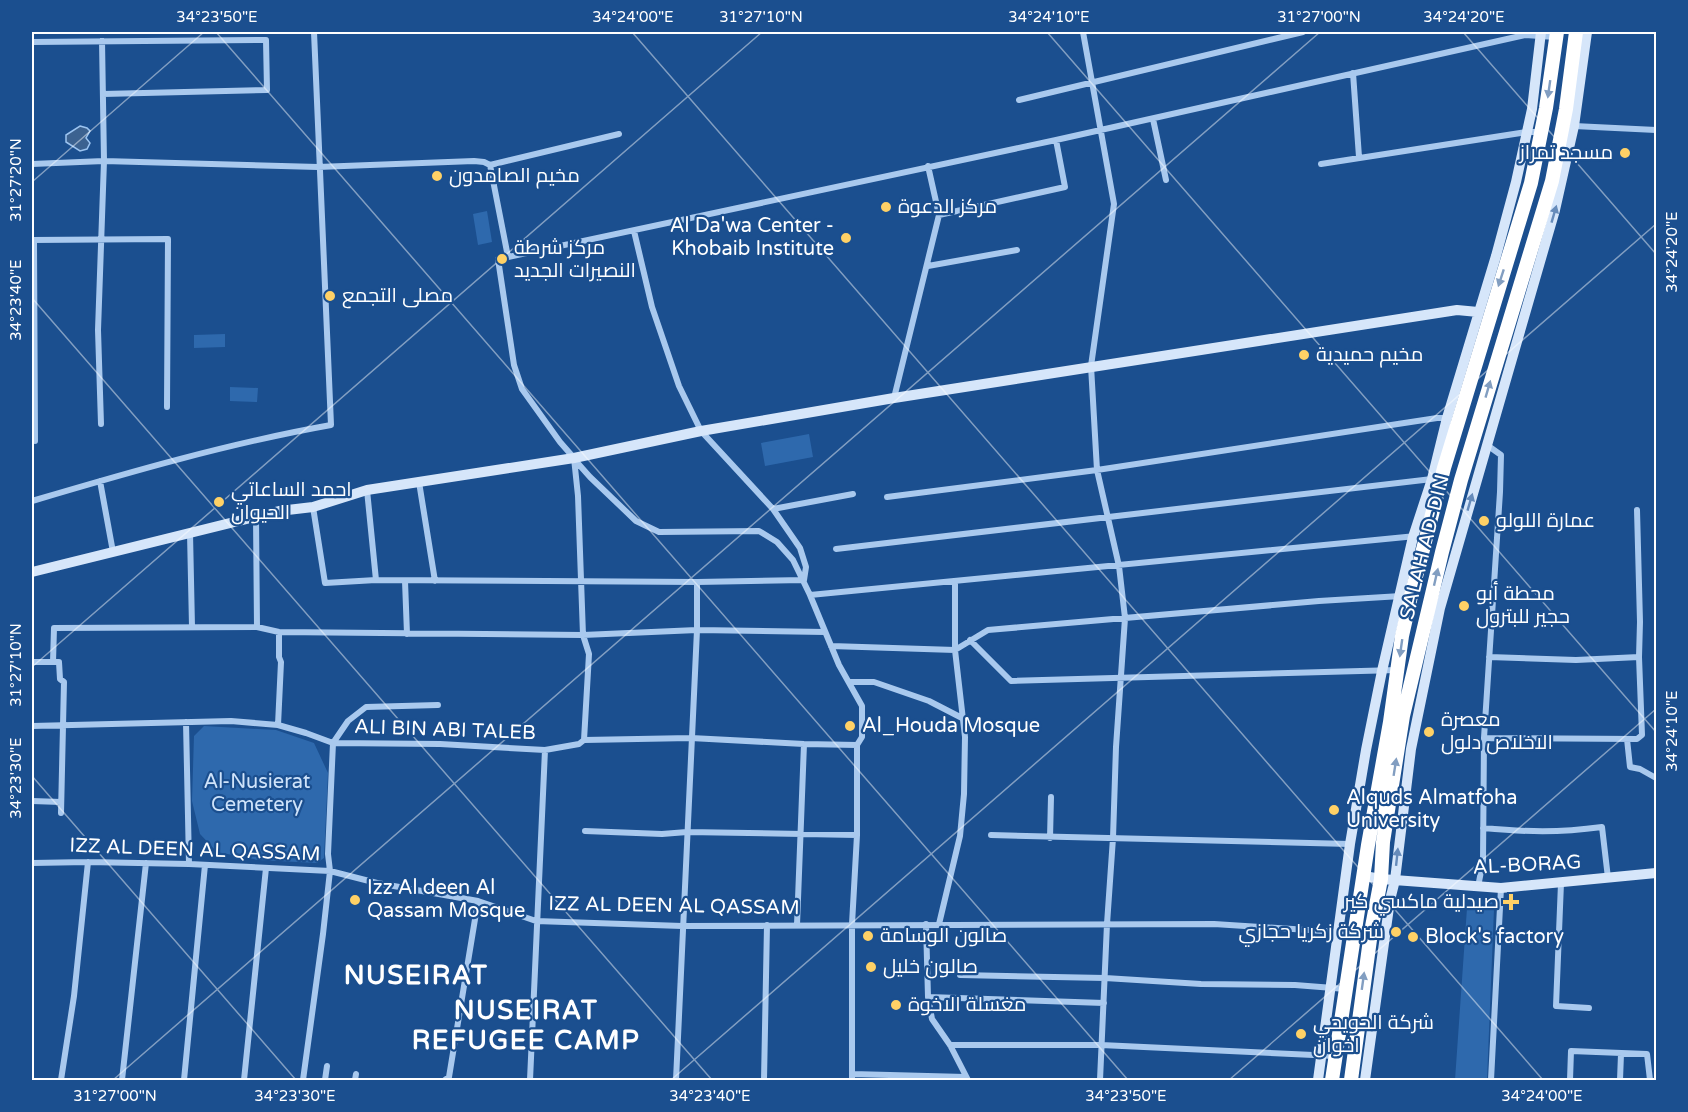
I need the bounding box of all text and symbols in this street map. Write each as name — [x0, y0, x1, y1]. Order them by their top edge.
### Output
text: 34°23'50"E — [176, 8, 258, 26]
text: 34°24'00"E — [592, 8, 674, 26]
text: 31°27'10"N — [719, 8, 803, 26]
text: 34°24'10"E — [1008, 8, 1090, 26]
text: 31°27'00"N — [1277, 8, 1361, 26]
text: 34°24'20"E — [1423, 8, 1505, 26]
one-way arrow — [1544, 80, 1553, 99]
text: 31°27'20"N — [7, 138, 25, 222]
place label: مسجد تمراز — [1519, 141, 1613, 165]
marker: مسجد تمراز — [1618, 146, 1632, 160]
place label: مخيم الصامدون — [449, 164, 580, 189]
marker: مخيم الصامدون — [430, 169, 444, 183]
place label: مركز الدعوة — [898, 195, 997, 219]
marker: مركز الدعوة — [879, 200, 893, 214]
one-way arrow — [1550, 204, 1559, 222]
text: 34°24'20"E — [1663, 211, 1681, 293]
place label: Al Da'wa Center - Khobaib Institute — [670, 214, 834, 261]
marker: Al Da'wa Center - Khobaib Institute — [839, 231, 853, 245]
place label: مركز شرطة النصيرات الجديد — [514, 236, 636, 283]
marker: مركز شرطة النصيرات الجديد — [495, 252, 509, 266]
text: 34°23'40"E — [7, 259, 25, 341]
one-way arrow — [1496, 269, 1505, 287]
place label: مصلى التجمع — [342, 284, 453, 309]
marker: مصلى التجمع — [323, 289, 337, 303]
place label: مخيم حميدية — [1316, 343, 1423, 368]
marker: مخيم حميدية — [1297, 348, 1311, 362]
one-way arrow — [1484, 380, 1493, 398]
street label: SALAH AD-DIN — [1395, 472, 1455, 622]
place label: احمد الساعاتي الحيوان — [231, 478, 352, 525]
one-way arrow — [1466, 492, 1475, 510]
marker: احمد الساعاتي الحيوان — [212, 495, 226, 509]
place label: عمارة اللولو — [1496, 509, 1595, 533]
marker: عمارة اللولو — [1477, 514, 1491, 528]
one-way arrow — [1432, 568, 1442, 586]
place label: محطة أبو حجير للبترول — [1476, 581, 1570, 629]
marker: محطة أبو حجير للبترول — [1457, 599, 1471, 613]
text: 31°27'10"N — [7, 623, 25, 707]
one-way arrow — [1396, 639, 1405, 658]
text: 34°24'10"E — [1663, 690, 1681, 772]
place label: معصرة الاخلاص دلول — [1441, 708, 1553, 755]
place label: Al_Houda Mosque — [862, 714, 1040, 738]
street label: ALI BIN ABI TALEB — [354, 715, 536, 745]
marker: Al_Houda Mosque — [843, 719, 857, 733]
marker: معصرة الاخلاص دلول — [1422, 725, 1436, 739]
text: 34°23'30"E — [7, 737, 25, 819]
one-way arrow — [1390, 758, 1399, 777]
park label: Al-Nusierat Cemetery — [204, 770, 311, 817]
place label: Alquds Almatfoha University — [1346, 786, 1517, 833]
marker: Alquds Almatfoha University — [1327, 803, 1341, 817]
street label: IZZ AL DEEN AL QASSAM — [69, 834, 321, 866]
one-way arrow — [1392, 847, 1402, 866]
street label: AL-BORAG — [1472, 850, 1582, 880]
place label: Izz Al deen Al Qassam Mosque — [367, 876, 525, 923]
place label: صيدلية ماكسي كير — [1343, 890, 1499, 916]
street label: IZZ AL DEEN AL QASSAM — [548, 892, 800, 920]
marker: Izz Al deen Al Qassam Mosque — [348, 893, 362, 907]
marker: صيدلية ماكسي كير — [1504, 895, 1518, 909]
place label: شركة زكريا حجازي — [1239, 920, 1384, 947]
place label: صالون الوسامة — [880, 924, 1007, 948]
marker: شركة زكريا حجازي — [1389, 925, 1403, 939]
place label: Block's factory — [1425, 925, 1564, 949]
marker: صالون الوسامة — [861, 929, 875, 943]
marker: Block's factory — [1406, 930, 1420, 944]
place label: صالون خليل — [883, 955, 978, 979]
district label: NUSEIRAT — [344, 960, 488, 991]
marker: صالون خليل — [864, 960, 878, 974]
one-way arrow — [1359, 971, 1368, 990]
place label: مغسلة الاخوة — [908, 993, 1026, 1017]
district label: NUSEIRAT REFUGEE CAMP — [412, 995, 640, 1056]
marker: مغسلة الاخوة — [889, 998, 903, 1012]
place label: شركة الحويحي اخوان — [1313, 1011, 1434, 1058]
marker: شركة الحويحي اخوان — [1294, 1027, 1308, 1041]
text: 31°27'00"N — [73, 1087, 157, 1105]
text: 34°23'30"E — [254, 1087, 336, 1105]
text: 34°23'40"E — [669, 1087, 751, 1105]
text: 34°23'50"E — [1085, 1087, 1167, 1105]
text: 34°24'00"E — [1501, 1087, 1583, 1105]

